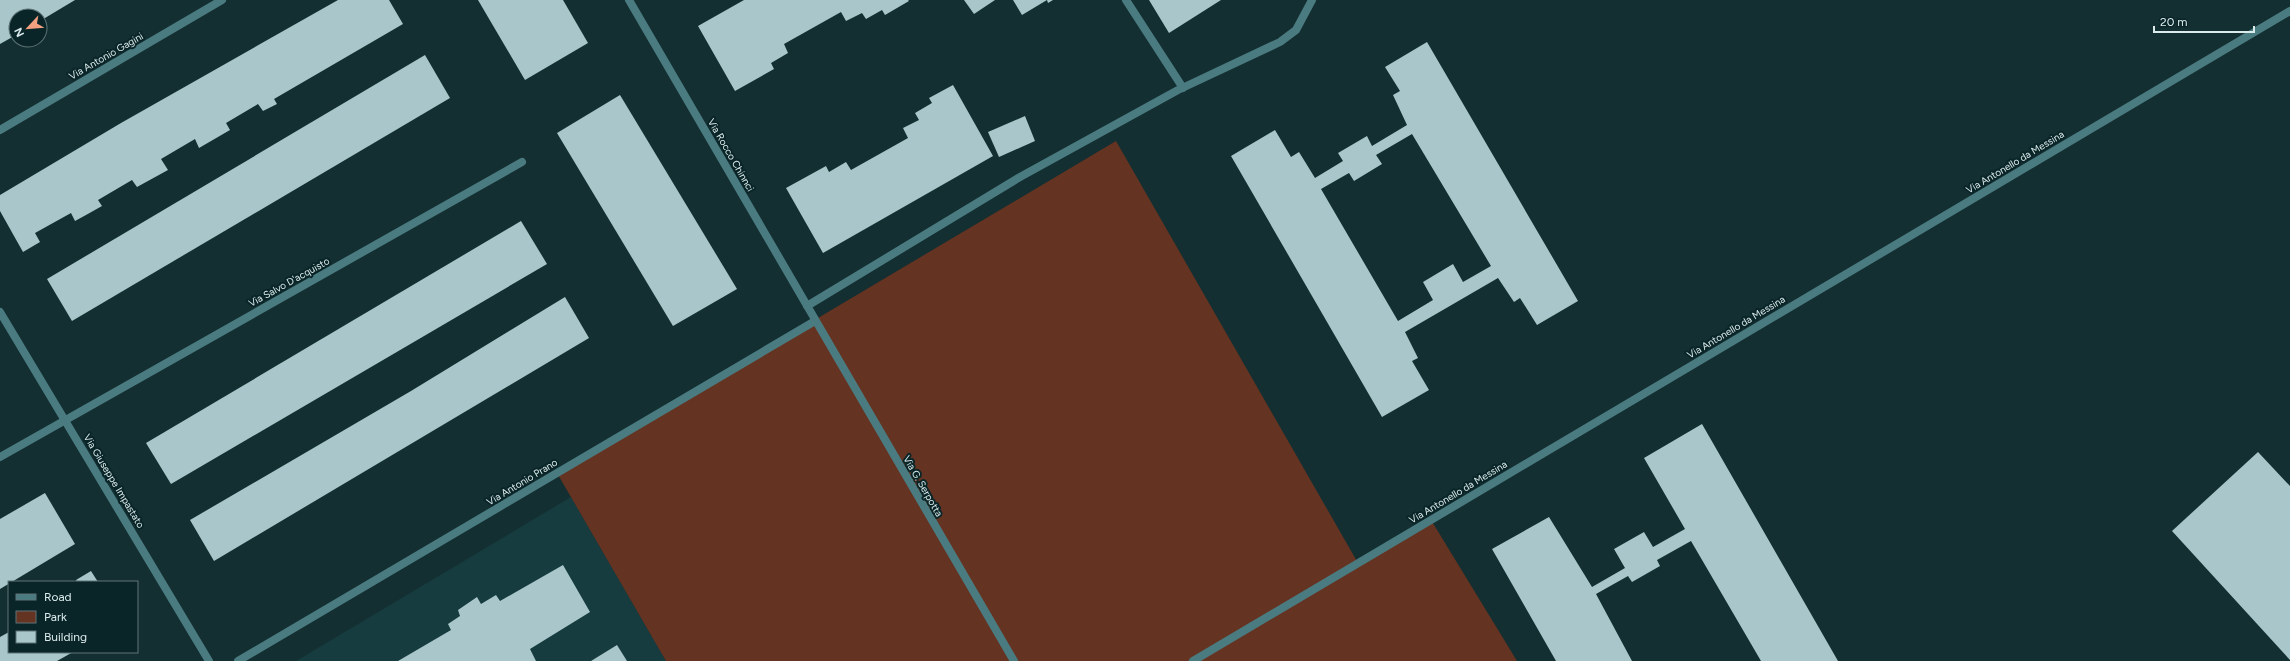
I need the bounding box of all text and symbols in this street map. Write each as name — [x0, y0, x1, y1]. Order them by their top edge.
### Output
north arrow — [8, 8, 48, 48]
scale bar — [2154, 8, 2254, 34]
text: 20 m — [2160, 15, 2188, 29]
text: N — [12, 25, 27, 39]
street label: Via Antonio Gagini — [67, 29, 145, 83]
street label: Via Rocco Chinnci — [705, 116, 757, 194]
street label: Via Antonello da Messina — [1964, 128, 2066, 196]
street label: Via Salvo D'acquisto — [246, 254, 332, 310]
street label: Via Antonello da Messina — [1685, 293, 1787, 361]
street label: Via Giuseppe Impastato — [81, 432, 147, 531]
street label: Via G. Serpotta — [900, 453, 946, 519]
street label: Via Antonio Prano — [484, 456, 560, 508]
street label: Via Antonello da Messina — [1407, 458, 1509, 526]
legend — [8, 581, 138, 653]
text: Road — [44, 590, 72, 604]
text: Park — [44, 610, 67, 624]
text: Building — [44, 630, 87, 644]

